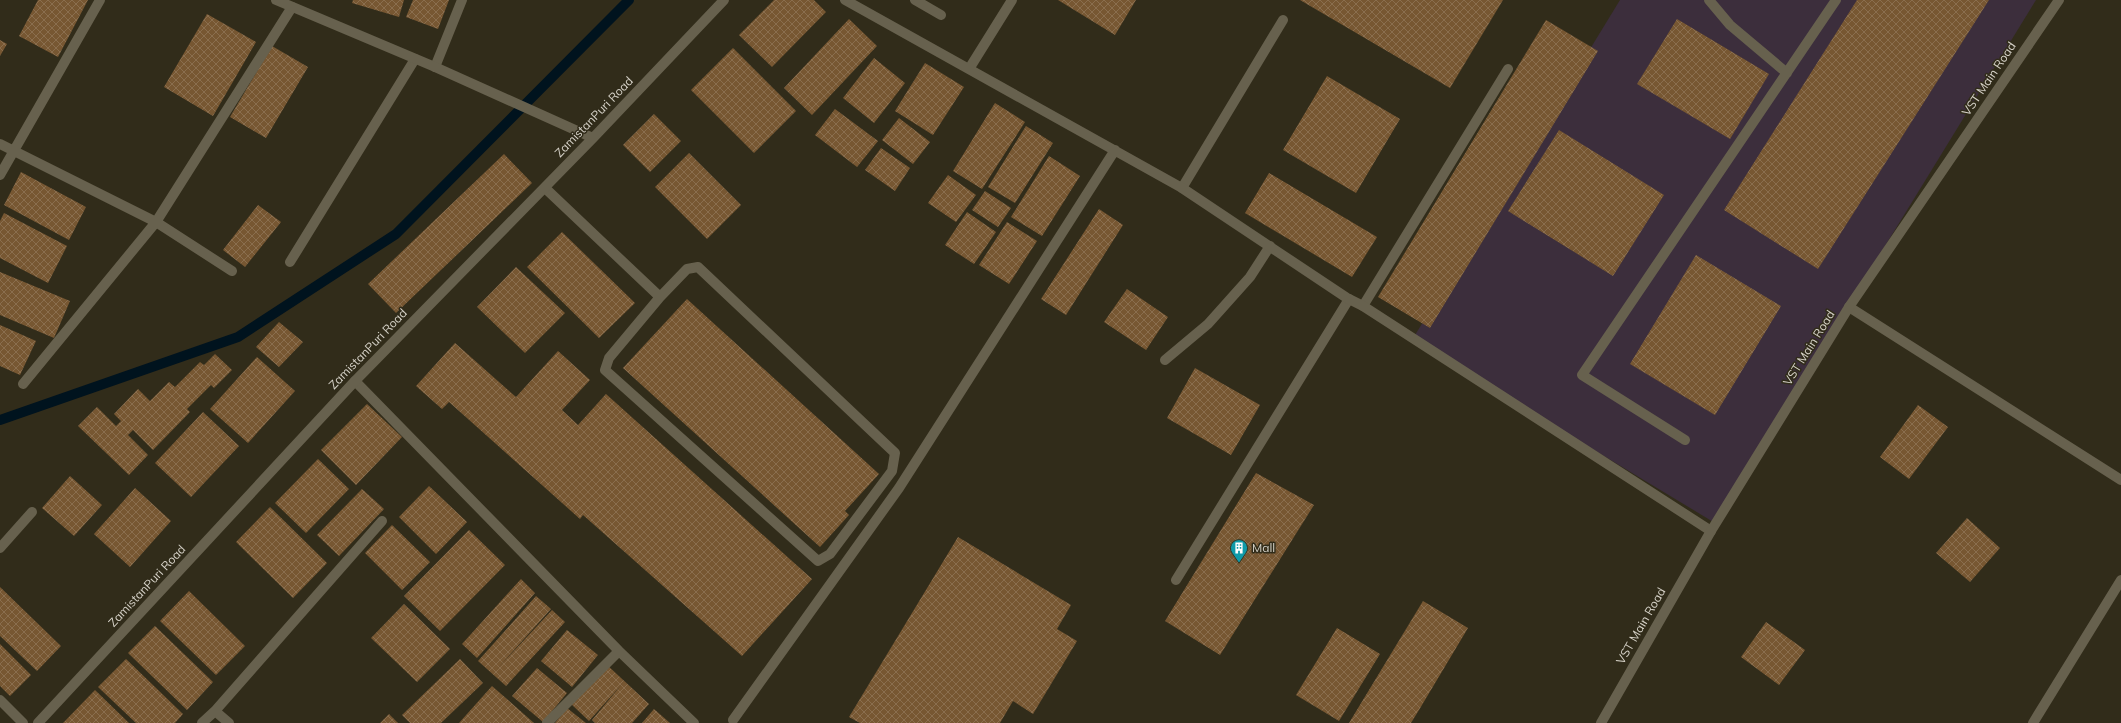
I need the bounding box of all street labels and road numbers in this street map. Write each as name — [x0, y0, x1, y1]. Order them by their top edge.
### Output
street label: VST Main Road — [1958, 39, 2019, 119]
street label: ZamistanPuri Road — [551, 73, 636, 160]
street label: ZamistanPuri Road — [325, 305, 410, 392]
street label: VST Main Road — [1779, 307, 1838, 388]
street label: ZamistanPuri Road — [105, 542, 188, 630]
street label: VST Main Road — [1613, 585, 1669, 667]

